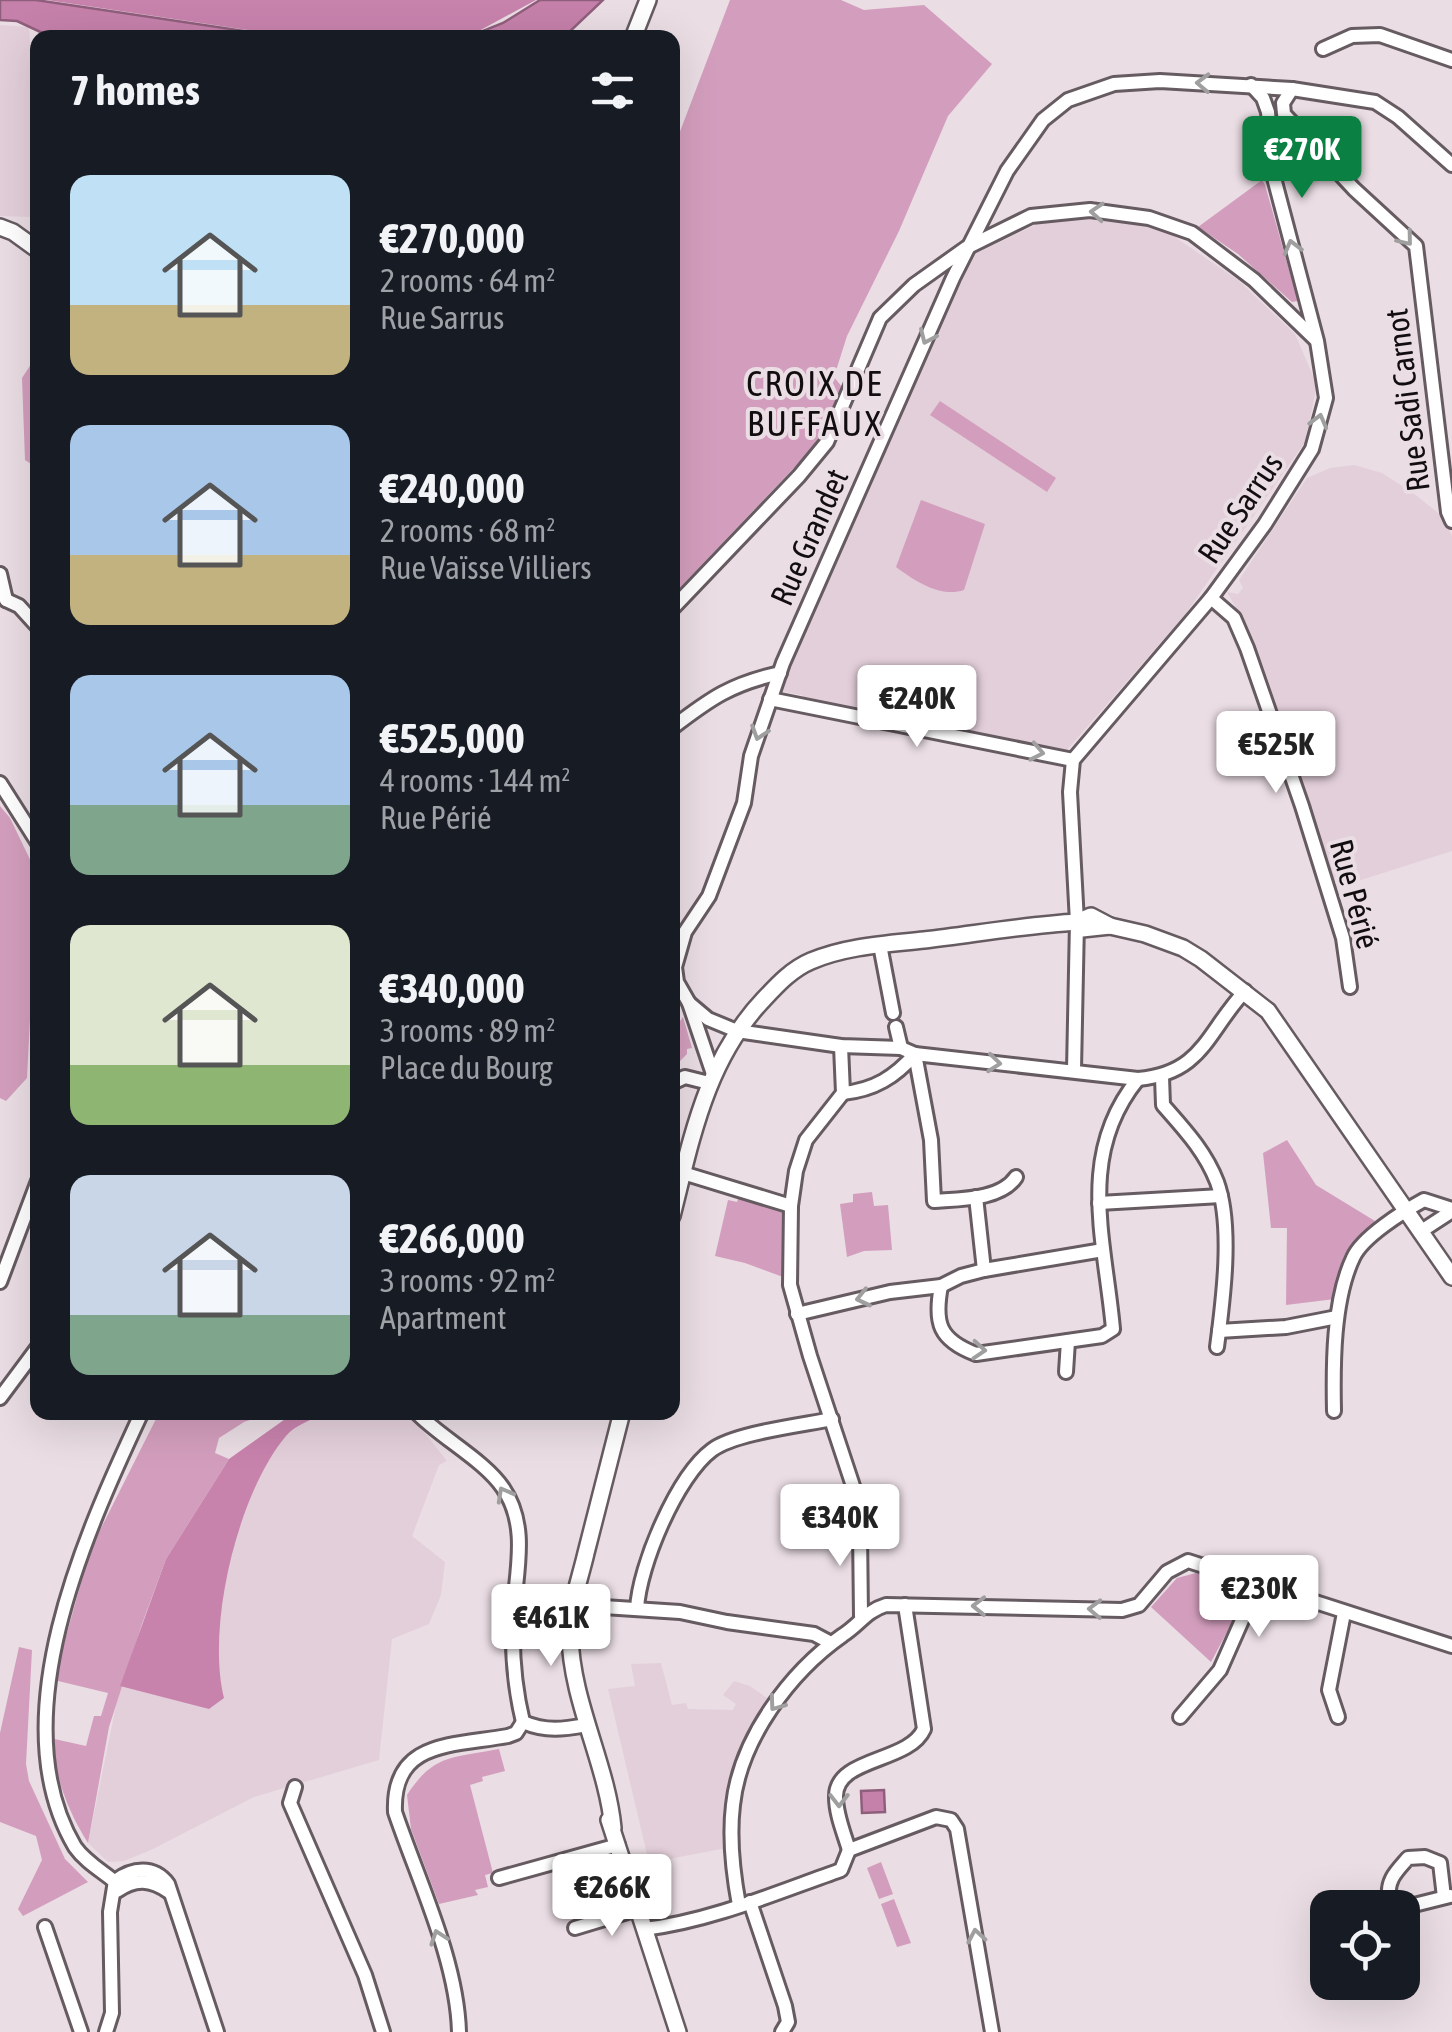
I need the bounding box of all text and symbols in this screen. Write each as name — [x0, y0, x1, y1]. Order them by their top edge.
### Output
icon: filters — [585, 63, 640, 118]
text: 7 homes — [70, 66, 200, 114]
one-way arrow — [1195, 73, 1211, 94]
pin: €270K — [1232, 116, 1372, 201]
text: €270K — [1264, 130, 1340, 167]
one-way arrow — [1089, 202, 1105, 223]
text: €270,000 — [380, 214, 525, 262]
icon: home — [150, 215, 270, 335]
one-way arrow — [1394, 228, 1411, 246]
one-way arrow — [1282, 239, 1303, 256]
text: 2 rooms · 64 m² — [380, 262, 555, 299]
text: Rue Sarrus — [380, 299, 504, 336]
street label: Rue Sadi Carnot — [1377, 306, 1437, 494]
one-way arrow — [919, 327, 939, 345]
district label: CROIX DE BUFFAUX — [746, 363, 884, 443]
one-way arrow — [1308, 413, 1329, 430]
street label: Rue Sarrus — [1190, 446, 1290, 570]
street label: Rue Grandet — [763, 463, 855, 611]
text: €240,000 — [380, 464, 525, 512]
icon: home — [150, 465, 270, 585]
text: 2 rooms · 68 m² — [380, 512, 555, 549]
text: Rue Vaïsse Villiers — [380, 549, 591, 586]
pin: €240K — [847, 665, 987, 750]
text: €240K — [879, 679, 955, 716]
pin: €525K — [1206, 711, 1346, 796]
text: €525,000 — [380, 714, 525, 762]
icon: home — [150, 715, 270, 835]
one-way arrow — [751, 723, 771, 740]
text: €525K — [1238, 725, 1314, 762]
one-way arrow — [1029, 741, 1046, 762]
text: 4 rooms · 144 m² — [380, 762, 570, 799]
text: Rue Périé — [380, 799, 492, 836]
street label: Rue Périé — [1323, 835, 1387, 953]
text: €340,000 — [380, 964, 525, 1012]
icon: home — [150, 965, 270, 1085]
text: 3 rooms · 89 m² — [380, 1012, 555, 1049]
text: Place du Bourg — [380, 1049, 553, 1086]
one-way arrow — [986, 1052, 1002, 1073]
text: €266,000 — [380, 1214, 525, 1262]
icon: home — [150, 1215, 270, 1335]
text: 3 rooms · 92 m² — [380, 1262, 555, 1299]
one-way arrow — [855, 1287, 872, 1308]
text: Apartment — [380, 1299, 506, 1336]
one-way arrow — [971, 1339, 987, 1360]
pin: €340K — [770, 1484, 910, 1569]
one-way arrow — [497, 1486, 516, 1505]
text: €340K — [802, 1498, 878, 1535]
pin: €230K — [1189, 1555, 1329, 1640]
text: €230K — [1221, 1569, 1297, 1606]
pin: €461K — [481, 1584, 621, 1669]
one-way arrow — [971, 1595, 987, 1616]
text: €461K — [513, 1598, 589, 1635]
one-way arrow — [1087, 1599, 1103, 1620]
one-way arrow — [771, 1693, 788, 1711]
one-way arrow — [828, 1794, 850, 1809]
pin: €266K — [542, 1854, 682, 1939]
text: €266K — [574, 1868, 650, 1905]
map controls — [1310, 1890, 1420, 2000]
button: locate — [1310, 1890, 1420, 2000]
one-way arrow — [966, 1928, 987, 1944]
one-way arrow — [429, 1930, 450, 1947]

